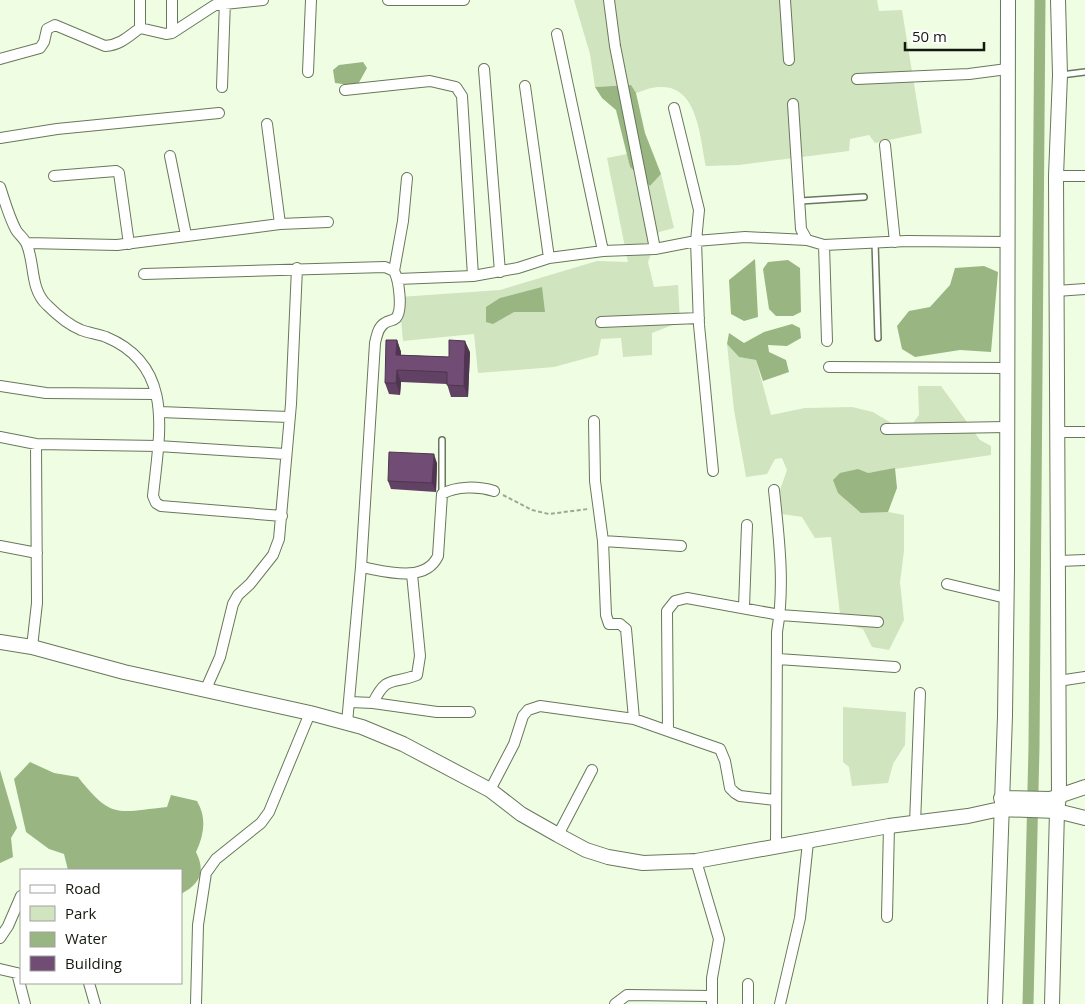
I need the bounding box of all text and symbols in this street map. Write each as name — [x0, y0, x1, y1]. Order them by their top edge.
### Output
scale bar — [905, 20, 984, 52]
text: 50 m — [912, 26, 947, 46]
legend — [20, 869, 182, 984]
text: Road — [65, 878, 101, 898]
text: Park — [65, 903, 96, 923]
text: Water — [65, 928, 107, 948]
text: Building — [65, 953, 122, 973]

